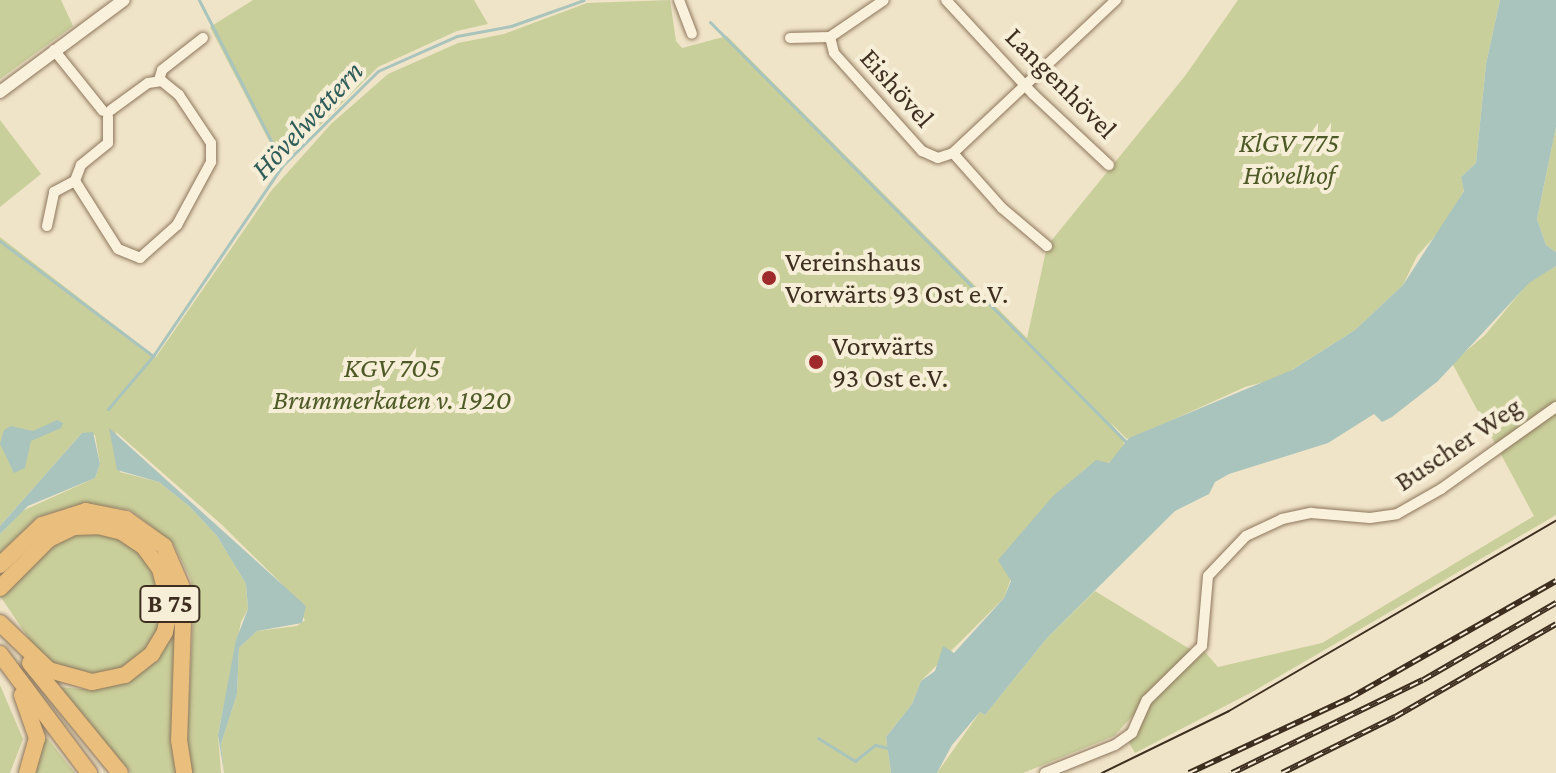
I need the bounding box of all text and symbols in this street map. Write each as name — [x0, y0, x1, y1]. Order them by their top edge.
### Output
street label: Langenhövel — [998, 20, 1124, 146]
street label: Eishövel — [853, 42, 941, 134]
water label: Hövelwettern — [243, 53, 371, 187]
park label: KlGV 775 Hövelhof — [1239, 126, 1339, 192]
place label: Vereinshaus Vorwärts 93 Ost e.V. — [785, 245, 1008, 311]
marker: Vereinshaus Vorwärts 93 Ost e.V. — [760, 269, 778, 287]
place label: Vorwärts 93 Ost e.V. — [832, 329, 948, 395]
park label: KGV 705 Brummerkaten v. 1920 — [273, 351, 511, 417]
marker: Vorwärts 93 Ost e.V. — [807, 353, 825, 371]
street label: Buscher Weg — [1388, 389, 1528, 499]
road number: B 75 — [138, 582, 202, 626]

